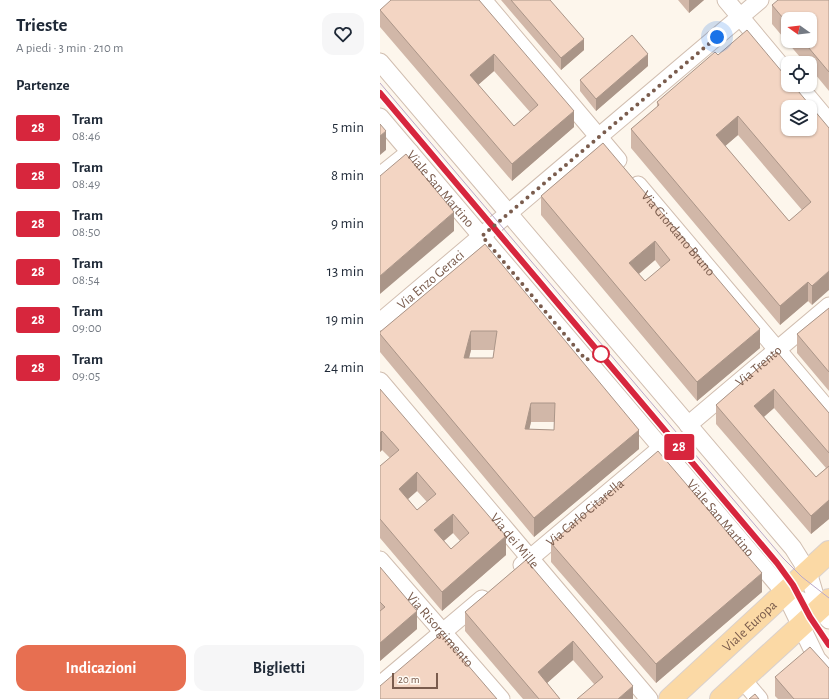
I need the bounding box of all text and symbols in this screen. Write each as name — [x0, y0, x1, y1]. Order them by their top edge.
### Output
north arrow — [781, 12, 817, 48]
map controls — [781, 12, 817, 136]
button: heart — [322, 13, 364, 55]
text: Trieste — [16, 16, 68, 35]
your location — [707, 27, 727, 47]
text: A piedi · 3 min · 210 m — [16, 42, 123, 55]
button: locate — [781, 56, 817, 92]
text: Partenze — [16, 78, 70, 93]
button: layers — [781, 100, 817, 136]
text: Tram — [72, 112, 103, 127]
text: 5 min — [332, 120, 364, 135]
text: 28 — [31, 121, 45, 135]
text: 08:46 — [72, 130, 100, 143]
street label: Viale San Martino — [404, 148, 477, 230]
text: Tram — [72, 160, 103, 175]
text: 8 min — [331, 168, 364, 183]
text: 28 — [31, 169, 45, 183]
text: 08:49 — [72, 178, 100, 191]
street label: Via Giordano Bruno — [638, 189, 718, 279]
text: Tram — [72, 208, 103, 223]
text: 9 min — [331, 216, 364, 231]
text: 28 — [31, 217, 45, 231]
text: 08:50 — [72, 226, 100, 239]
street label: Via Enzo Geraci — [395, 248, 467, 312]
text: Tram — [72, 256, 103, 271]
text: 13 min — [327, 264, 364, 279]
text: 28 — [31, 265, 45, 279]
text: 08:54 — [72, 274, 100, 287]
text: Tram — [72, 304, 103, 319]
text: 19 min — [326, 312, 364, 327]
text: 28 — [31, 313, 45, 327]
text: 09:00 — [72, 322, 102, 335]
street label: Via Trento — [733, 343, 785, 390]
unlabelled marker — [592, 345, 610, 363]
text: Tram — [72, 352, 103, 367]
text: 24 min — [324, 360, 364, 375]
text: 28 — [31, 361, 45, 375]
text: 09:05 — [72, 370, 100, 383]
line badge: 28 — [661, 434, 697, 460]
text: 28 — [672, 440, 686, 454]
street label: Via Carlo Citarella — [544, 476, 627, 549]
street label: Viale San Martino — [684, 477, 757, 559]
street label: Via dei Mille — [487, 511, 541, 571]
street label: Via Risorgimento — [404, 590, 476, 670]
street label: Viale Europa — [720, 598, 780, 655]
button: Indicazioni — [16, 645, 186, 691]
button: Biglietti — [194, 645, 364, 691]
scale bar — [392, 671, 438, 690]
text: 20 m — [398, 674, 419, 685]

